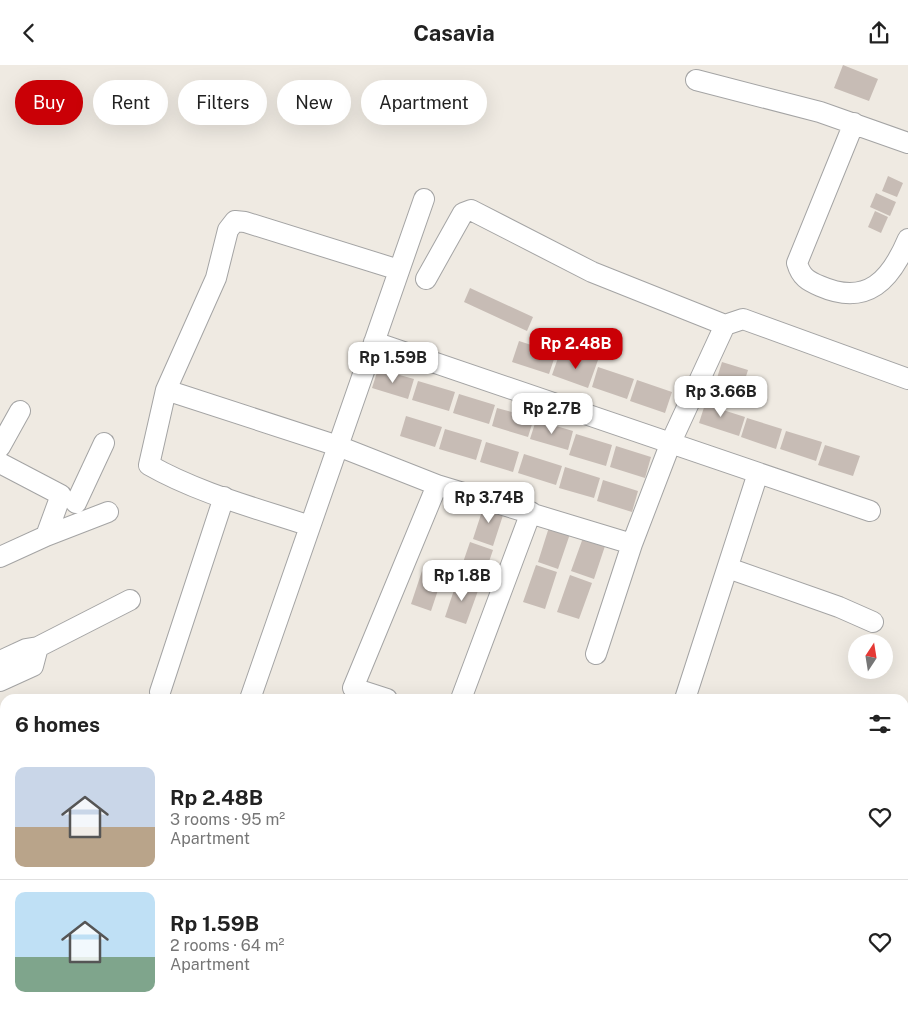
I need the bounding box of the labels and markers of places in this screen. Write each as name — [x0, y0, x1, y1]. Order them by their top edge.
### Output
pin: Rp 2.48B — [524, 327, 628, 370]
pin: Rp 1.59B — [341, 341, 445, 384]
pin: Rp 3.66B — [669, 375, 773, 418]
pin: Rp 2.7B — [506, 393, 598, 435]
pin: Rp 3.74B — [437, 481, 541, 524]
pin: Rp 1.8B — [416, 559, 508, 602]

